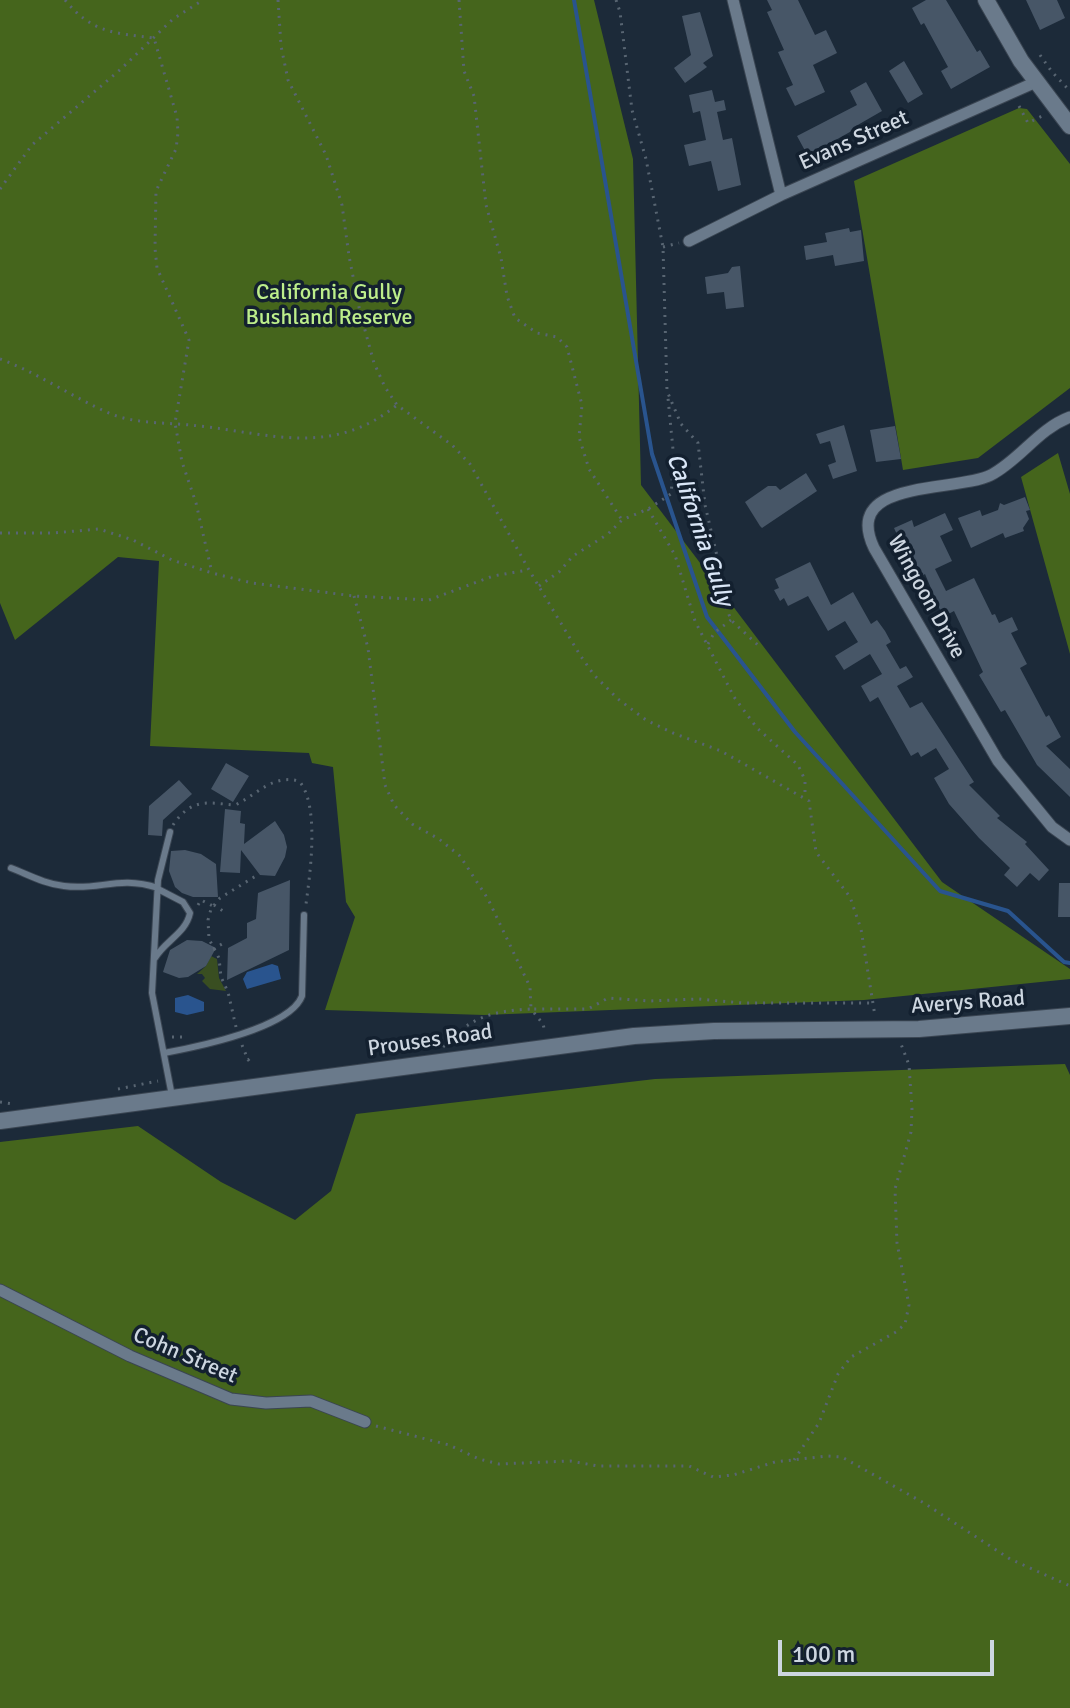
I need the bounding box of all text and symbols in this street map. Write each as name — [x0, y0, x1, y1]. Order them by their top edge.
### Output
street label: Evans Street — [795, 105, 913, 177]
park label: California Gully Bushland Reserve — [245, 280, 413, 332]
water label: California Gully — [659, 450, 739, 610]
street label: Wingoon Drive — [881, 531, 971, 663]
street label: Averys Road — [910, 986, 1026, 1020]
street label: Prouses Road — [366, 1019, 494, 1063]
street label: Cohn Street — [129, 1322, 241, 1390]
scale bar — [782, 1624, 998, 1674]
text: 100 m — [792, 1639, 855, 1669]

